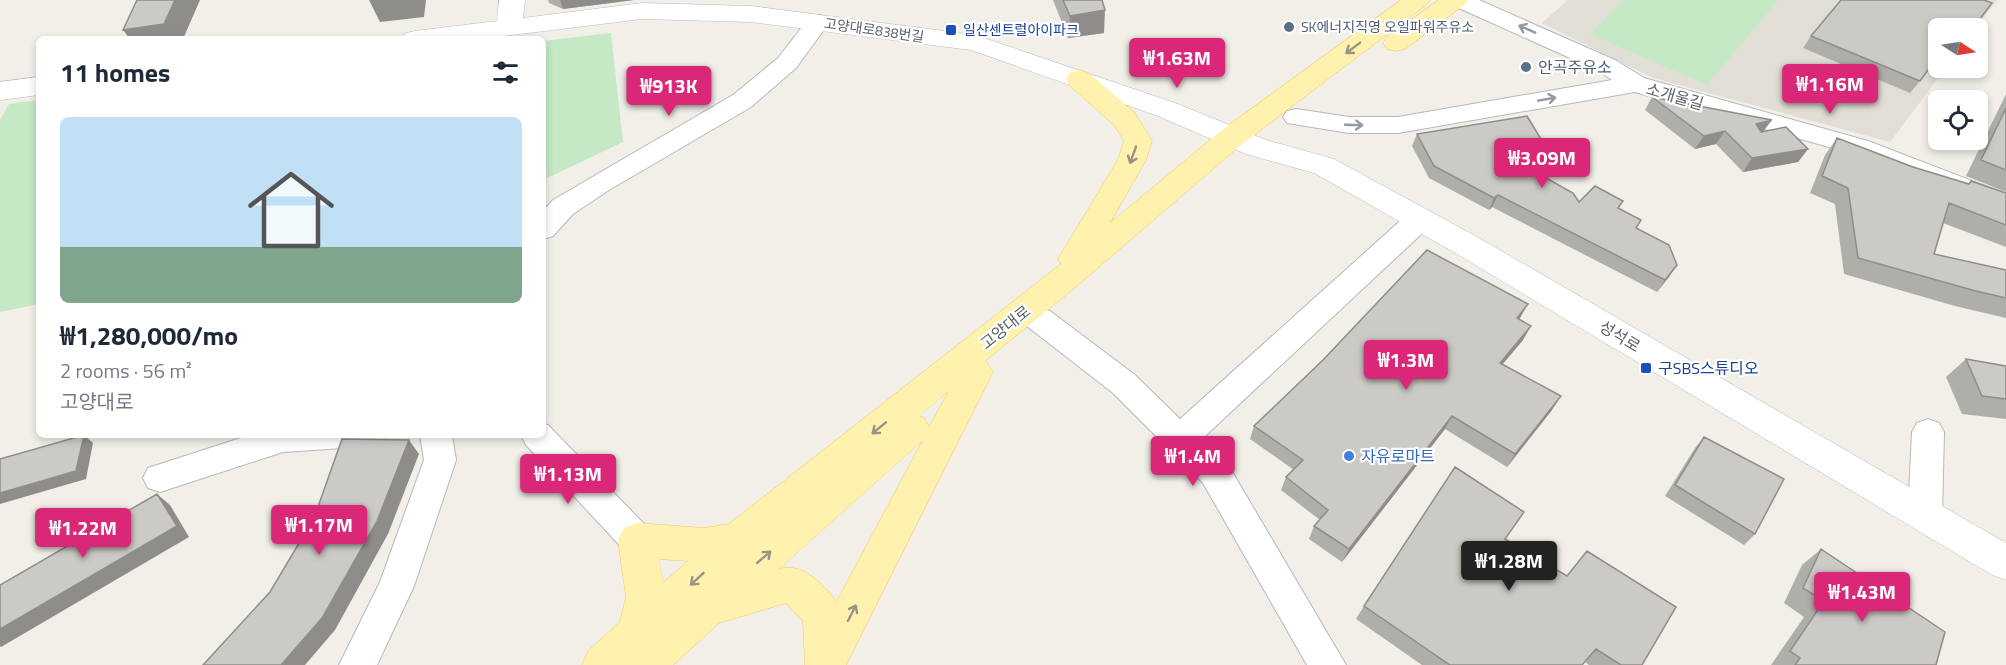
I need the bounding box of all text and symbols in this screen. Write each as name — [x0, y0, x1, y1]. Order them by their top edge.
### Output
street label: 고양대로838번길 — [823, 12, 925, 47]
place label: SK에너지직영 오일파워주유소 — [1301, 16, 1474, 37]
north arrow — [1928, 18, 1988, 78]
map controls — [1928, 18, 1988, 150]
place label: 일산센트럴아이파크 — [963, 19, 1079, 40]
marker: SK에너지직영 오일파워주유소 — [1282, 20, 1296, 34]
marker: 일산센트럴아이파크 — [944, 23, 958, 37]
one-way arrow — [1518, 23, 1536, 35]
pin: ₩1.63M — [1128, 38, 1226, 89]
one-way arrow — [1345, 41, 1361, 54]
text: ₩1.63M — [1143, 42, 1211, 73]
text: 11 homes — [60, 53, 170, 92]
place label: 안곡주유소 — [1538, 55, 1612, 79]
icon: filters — [489, 56, 522, 89]
marker: 안곡주유소 — [1519, 60, 1533, 74]
pin: ₩1.16M — [1781, 64, 1879, 115]
pin: ₩913K — [627, 66, 711, 117]
text: ₩1.16M — [1796, 68, 1864, 99]
text: ₩913K — [640, 70, 698, 101]
street label: 소개울길 — [1643, 76, 1707, 116]
button: locate — [1928, 90, 1988, 150]
one-way arrow — [1536, 94, 1556, 105]
one-way arrow — [1344, 119, 1363, 130]
pin: ₩3.09M — [1493, 138, 1591, 189]
text: ₩3.09M — [1508, 142, 1576, 173]
one-way arrow — [1127, 145, 1138, 164]
icon: home — [237, 156, 345, 264]
street label: 고양대로 — [975, 299, 1036, 355]
street label: 성석로 — [1595, 314, 1645, 358]
text: ₩1,280,000/mo — [60, 316, 238, 355]
pin: ₩1.3M — [1364, 340, 1448, 391]
text: ₩1.3M — [1378, 344, 1434, 375]
text: 2 rooms · 56 m² — [60, 355, 192, 386]
place label: 구SBS스튜디오 — [1658, 356, 1759, 380]
marker: 구SBS스튜디오 — [1639, 361, 1653, 375]
text: 고양대로 — [60, 386, 134, 417]
one-way arrow — [871, 421, 887, 434]
pin: ₩1.4M — [1151, 436, 1235, 487]
text: ₩1.4M — [1165, 440, 1221, 471]
place label: 자유로마트 — [1361, 444, 1435, 468]
marker: 자유로마트 — [1342, 449, 1356, 463]
pin: ₩1.13M — [519, 454, 617, 505]
text: ₩1.13M — [534, 458, 602, 489]
pin: ₩1.17M — [270, 505, 368, 556]
pin: ₩1.22M — [34, 508, 132, 559]
text: ₩1.17M — [285, 509, 353, 540]
text: ₩1.22M — [49, 512, 117, 543]
pin: ₩1.28M — [1460, 541, 1558, 592]
text: ₩1.28M — [1475, 545, 1543, 576]
one-way arrow — [756, 550, 771, 564]
one-way arrow — [689, 572, 704, 586]
pin: ₩1.43M — [1813, 572, 1911, 623]
text: ₩1.43M — [1828, 576, 1896, 607]
one-way arrow — [846, 605, 858, 622]

